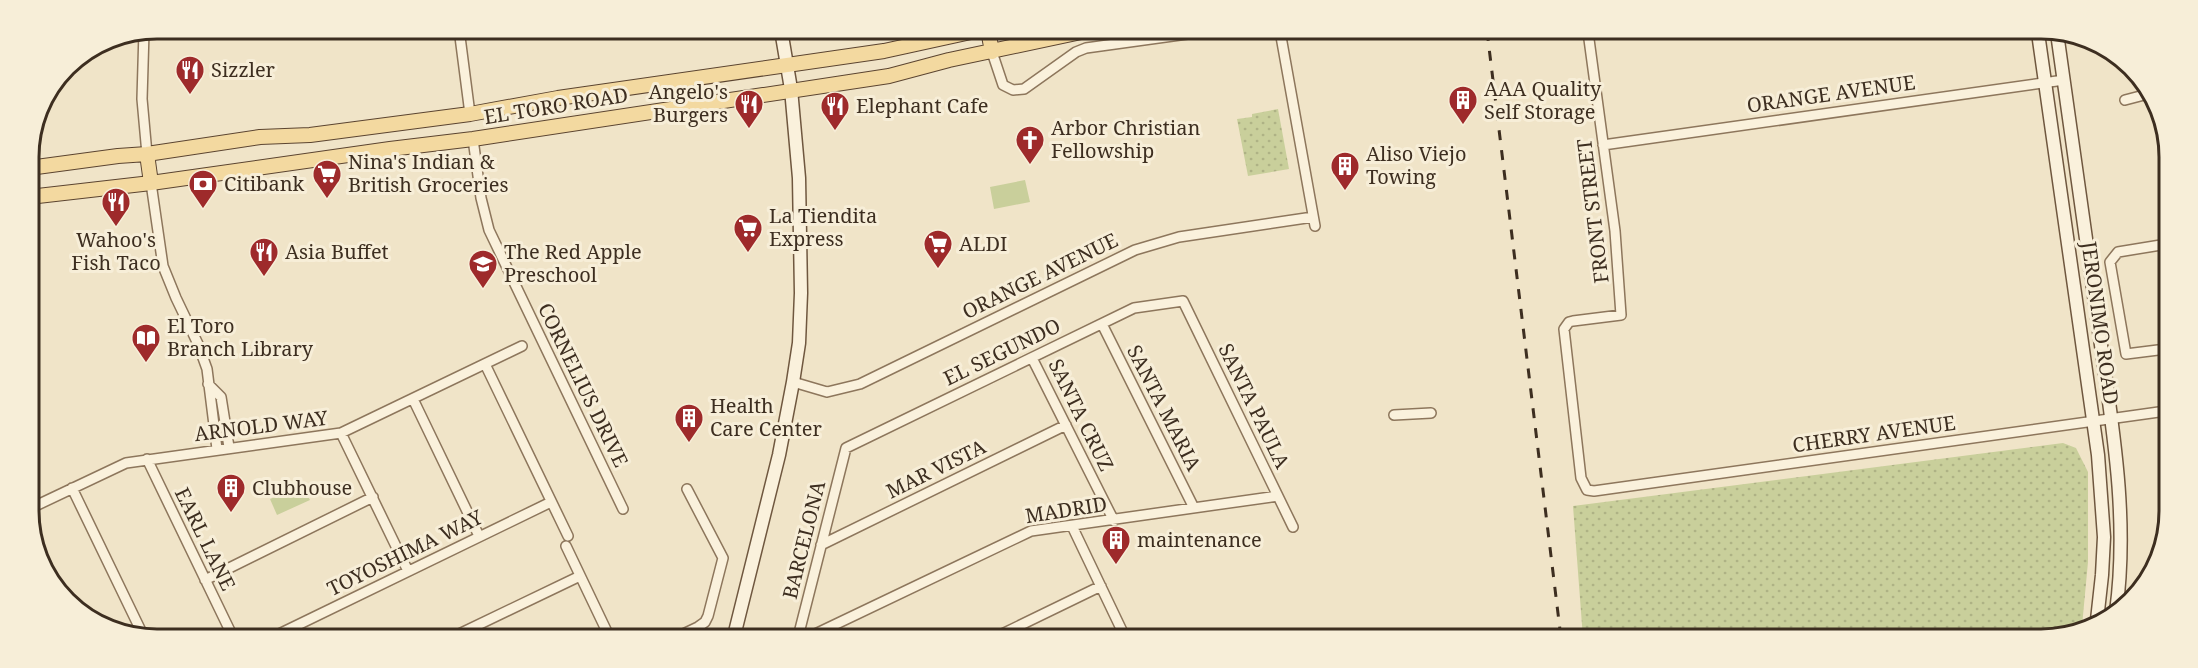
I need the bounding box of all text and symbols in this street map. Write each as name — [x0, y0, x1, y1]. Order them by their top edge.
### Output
restaurant icon: Sizzler — [174, 54, 206, 96]
place label: Sizzler — [211, 56, 276, 83]
street label: ORANGE AVENUE — [1745, 68, 1917, 119]
place label: AAA Quality Self Storage — [1484, 75, 1602, 125]
place label: Angelo's Burgers — [648, 78, 728, 128]
street label: EL TORO ROAD — [482, 81, 630, 130]
building icon: AAA Quality Self Storage — [1447, 84, 1479, 126]
restaurant icon: Angelo's Burgers — [733, 88, 765, 130]
restaurant icon: Elephant Cafe — [819, 90, 851, 132]
place label: Elephant Cafe — [856, 92, 988, 119]
place label: Arbor Christian Fellowship — [1051, 114, 1200, 164]
church icon: Arbor Christian Fellowship — [1014, 124, 1046, 166]
street label: FRONT STREET — [1570, 137, 1615, 285]
place label: Aliso Viejo Towing — [1366, 140, 1467, 190]
place label: Nina's Indian & British Groceries — [348, 148, 509, 198]
building icon: Aliso Viejo Towing — [1329, 150, 1361, 192]
supermarket icon: Nina's Indian & British Groceries — [311, 158, 343, 200]
bank icon: Citibank — [187, 168, 219, 210]
place label: Citibank — [224, 170, 305, 197]
restaurant icon: Wahoo's Fish Taco — [100, 186, 132, 228]
place label: La Tiendita Express — [769, 202, 877, 252]
supermarket icon: La Tiendita Express — [732, 212, 764, 254]
place label: Wahoo's Fish Taco — [71, 226, 161, 276]
street label: ORANGE AVENUE — [958, 226, 1122, 325]
supermarket icon: ALDI — [922, 228, 954, 270]
place label: ALDI — [959, 230, 1007, 257]
restaurant icon: Asia Buffet — [248, 236, 280, 278]
place label: Asia Buffet — [285, 238, 389, 265]
place label: The Red Apple Preschool — [504, 238, 642, 288]
street label: JERONIMO ROAD — [2076, 239, 2125, 406]
school or university icon: The Red Apple Preschool — [467, 248, 499, 290]
street label: CORNELIUS DRIVE — [532, 298, 635, 471]
place label: El Toro Branch Library — [167, 312, 314, 362]
street label: EL SEGUNDO — [939, 312, 1065, 391]
library icon: El Toro Branch Library — [130, 322, 162, 364]
street label: SANTA PAULA — [1213, 339, 1297, 474]
street label: SANTA MARIA — [1121, 340, 1208, 476]
street label: SANTA CRUZ — [1043, 354, 1120, 475]
place label: Health Care Center — [710, 392, 822, 442]
building icon: Health Care Center — [673, 402, 705, 444]
street label: ARNOLD WAY — [193, 404, 330, 447]
street label: CHERRY AVENUE — [1791, 409, 1957, 458]
street label: MAR VISTA — [881, 432, 991, 504]
building icon: Clubhouse — [215, 472, 247, 514]
place label: Clubhouse — [252, 474, 352, 501]
street label: BARCELONA — [776, 477, 831, 602]
street label: EARL LANE — [169, 483, 242, 595]
street label: MADRID — [1023, 490, 1109, 529]
street label: TOYOSHIMA WAY — [323, 503, 487, 602]
building icon: maintenance — [1100, 524, 1132, 566]
place label: maintenance — [1137, 526, 1262, 553]

